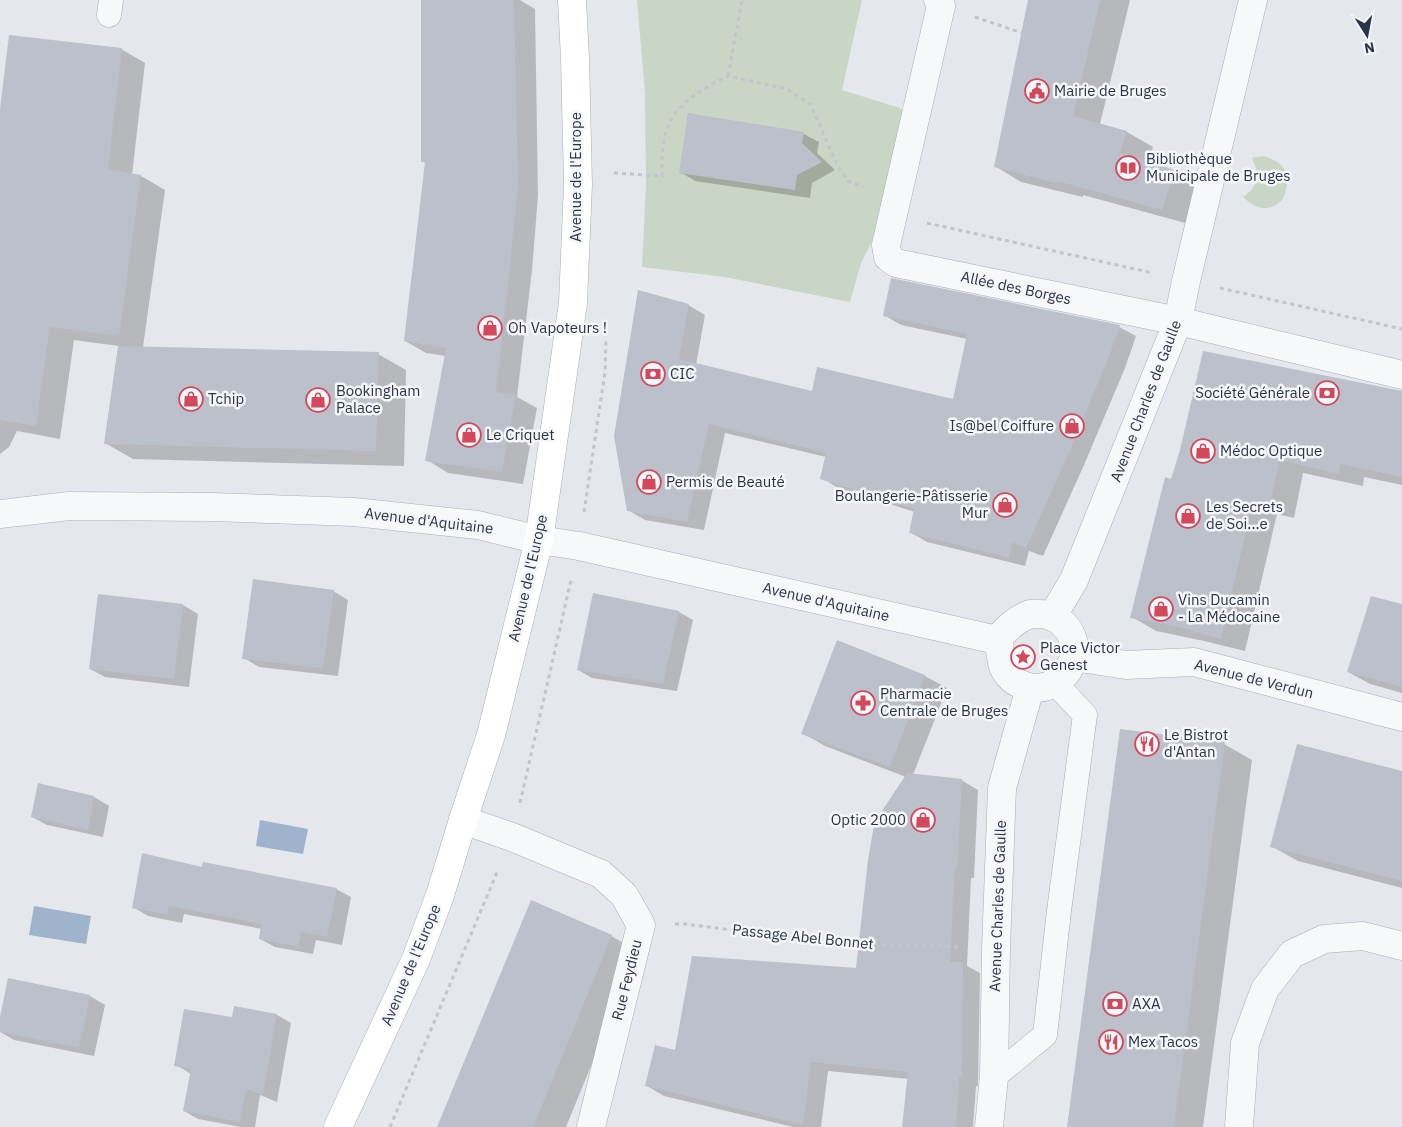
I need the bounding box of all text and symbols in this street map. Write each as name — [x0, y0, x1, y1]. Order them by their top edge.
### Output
north arrow — [1342, 10, 1392, 60]
text: N — [1363, 38, 1376, 58]
public building icon: Mairie de Bruges — [1024, 78, 1050, 104]
place label: Mairie de Bruges — [1054, 81, 1167, 100]
street label: Avenue de l'Europe — [566, 112, 585, 242]
place label: Bibliothèque Municipale de Bruges — [1146, 149, 1291, 185]
library icon: Bibliothèque Municipale de Bruges — [1115, 155, 1141, 181]
street label: Allée des Borges — [959, 267, 1073, 308]
shop icon: Oh Vapoteurs ! — [477, 315, 503, 341]
street label: Avenue Charles de Gaulle — [1106, 317, 1185, 484]
place label: Oh Vapoteurs ! — [508, 318, 607, 337]
bank icon: CIC — [640, 361, 666, 387]
place label: CIC — [670, 364, 695, 383]
bank icon: Société Générale — [1314, 380, 1340, 406]
place label: Bookingham Palace — [336, 381, 420, 417]
place label: Société Générale — [1195, 383, 1310, 402]
shop icon: Tchip — [178, 386, 204, 412]
shop icon: Bookingham Palace — [305, 387, 331, 413]
place label: Tchip — [208, 389, 244, 408]
shop icon: Is@bel Coiffure — [1059, 413, 1085, 439]
place label: Is@bel Coiffure — [949, 416, 1054, 435]
shop icon: Le Criquet — [456, 422, 482, 448]
place label: Le Criquet — [486, 425, 554, 444]
shop icon: Médoc Optique — [1190, 438, 1216, 464]
place label: Médoc Optique — [1220, 441, 1322, 460]
shop icon: Permis de Beauté — [636, 469, 662, 495]
place label: Permis de Beauté — [666, 472, 785, 491]
place label: Boulangerie-Pâtisserie Mur — [835, 486, 988, 522]
shop icon: Boulangerie-Pâtisserie Mur — [992, 492, 1018, 518]
place label: Les Secrets de Soi...e — [1206, 497, 1283, 533]
street label: Avenue d'Aquitaine — [364, 503, 495, 538]
shop icon: Les Secrets de Soi...e — [1175, 503, 1201, 529]
street label: Avenue de l'Europe — [504, 512, 551, 643]
street label: Avenue d'Aquitaine — [761, 578, 891, 625]
place label: Vins Ducamin - La Médocaine — [1178, 590, 1280, 626]
shop icon: Vins Ducamin - La Médocaine — [1148, 596, 1174, 622]
place label: Place Victor Genest — [1040, 638, 1120, 674]
place icon: Place Victor Genest — [1010, 644, 1036, 670]
street label: Avenue de Verdun — [1193, 655, 1316, 703]
place label: Pharmacie Centrale de Bruges — [880, 684, 1008, 720]
pharmacy icon: Pharmacie Centrale de Bruges — [850, 690, 876, 716]
place label: Le Bistrot d'Antan — [1164, 725, 1228, 761]
restaurant icon: Le Bistrot d'Antan — [1134, 731, 1160, 757]
shop icon: Optic 2000 — [910, 807, 936, 833]
place label: Optic 2000 — [831, 810, 906, 829]
street label: Avenue Charles de Gaulle — [985, 820, 1010, 992]
street label: Avenue de l'Europe — [376, 901, 445, 1028]
street label: Passage Abel Bonnet — [731, 920, 875, 953]
street label: Rue Feydieu — [607, 937, 646, 1022]
bank icon: AXA — [1102, 991, 1128, 1017]
place label: AXA — [1132, 994, 1161, 1013]
restaurant icon: Mex Tacos — [1098, 1029, 1124, 1055]
place label: Mex Tacos — [1128, 1032, 1198, 1051]

